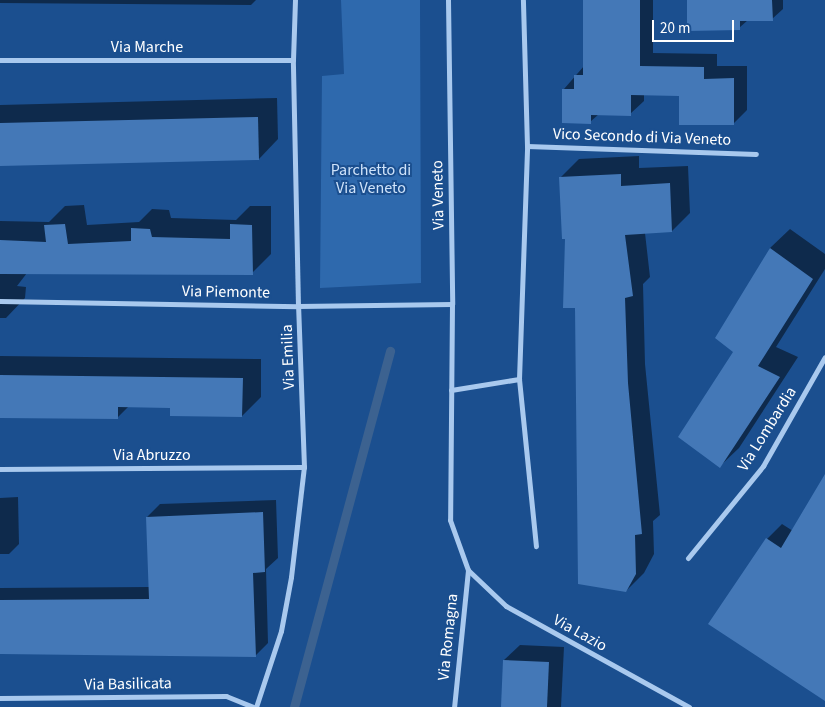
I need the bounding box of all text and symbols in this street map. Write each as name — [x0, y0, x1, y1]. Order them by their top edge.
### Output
scale bar — [655, 10, 738, 42]
text: 20 m — [660, 18, 690, 39]
street label: Via Marche — [111, 37, 183, 57]
street label: Vico Secondo di Via Veneto — [553, 124, 731, 150]
park label: Parchetto di Via Veneto — [331, 160, 411, 198]
street label: Via Veneto — [428, 160, 448, 230]
street label: Via Piemonte — [182, 282, 270, 302]
street label: Via Emilia — [277, 324, 299, 390]
street label: Via Lombardia — [733, 383, 801, 475]
street label: Via Abruzzo — [113, 445, 191, 465]
street label: Via Romagna — [434, 593, 462, 681]
street label: Via Lazio — [550, 610, 610, 656]
street label: Via Basilicata — [84, 674, 172, 694]

